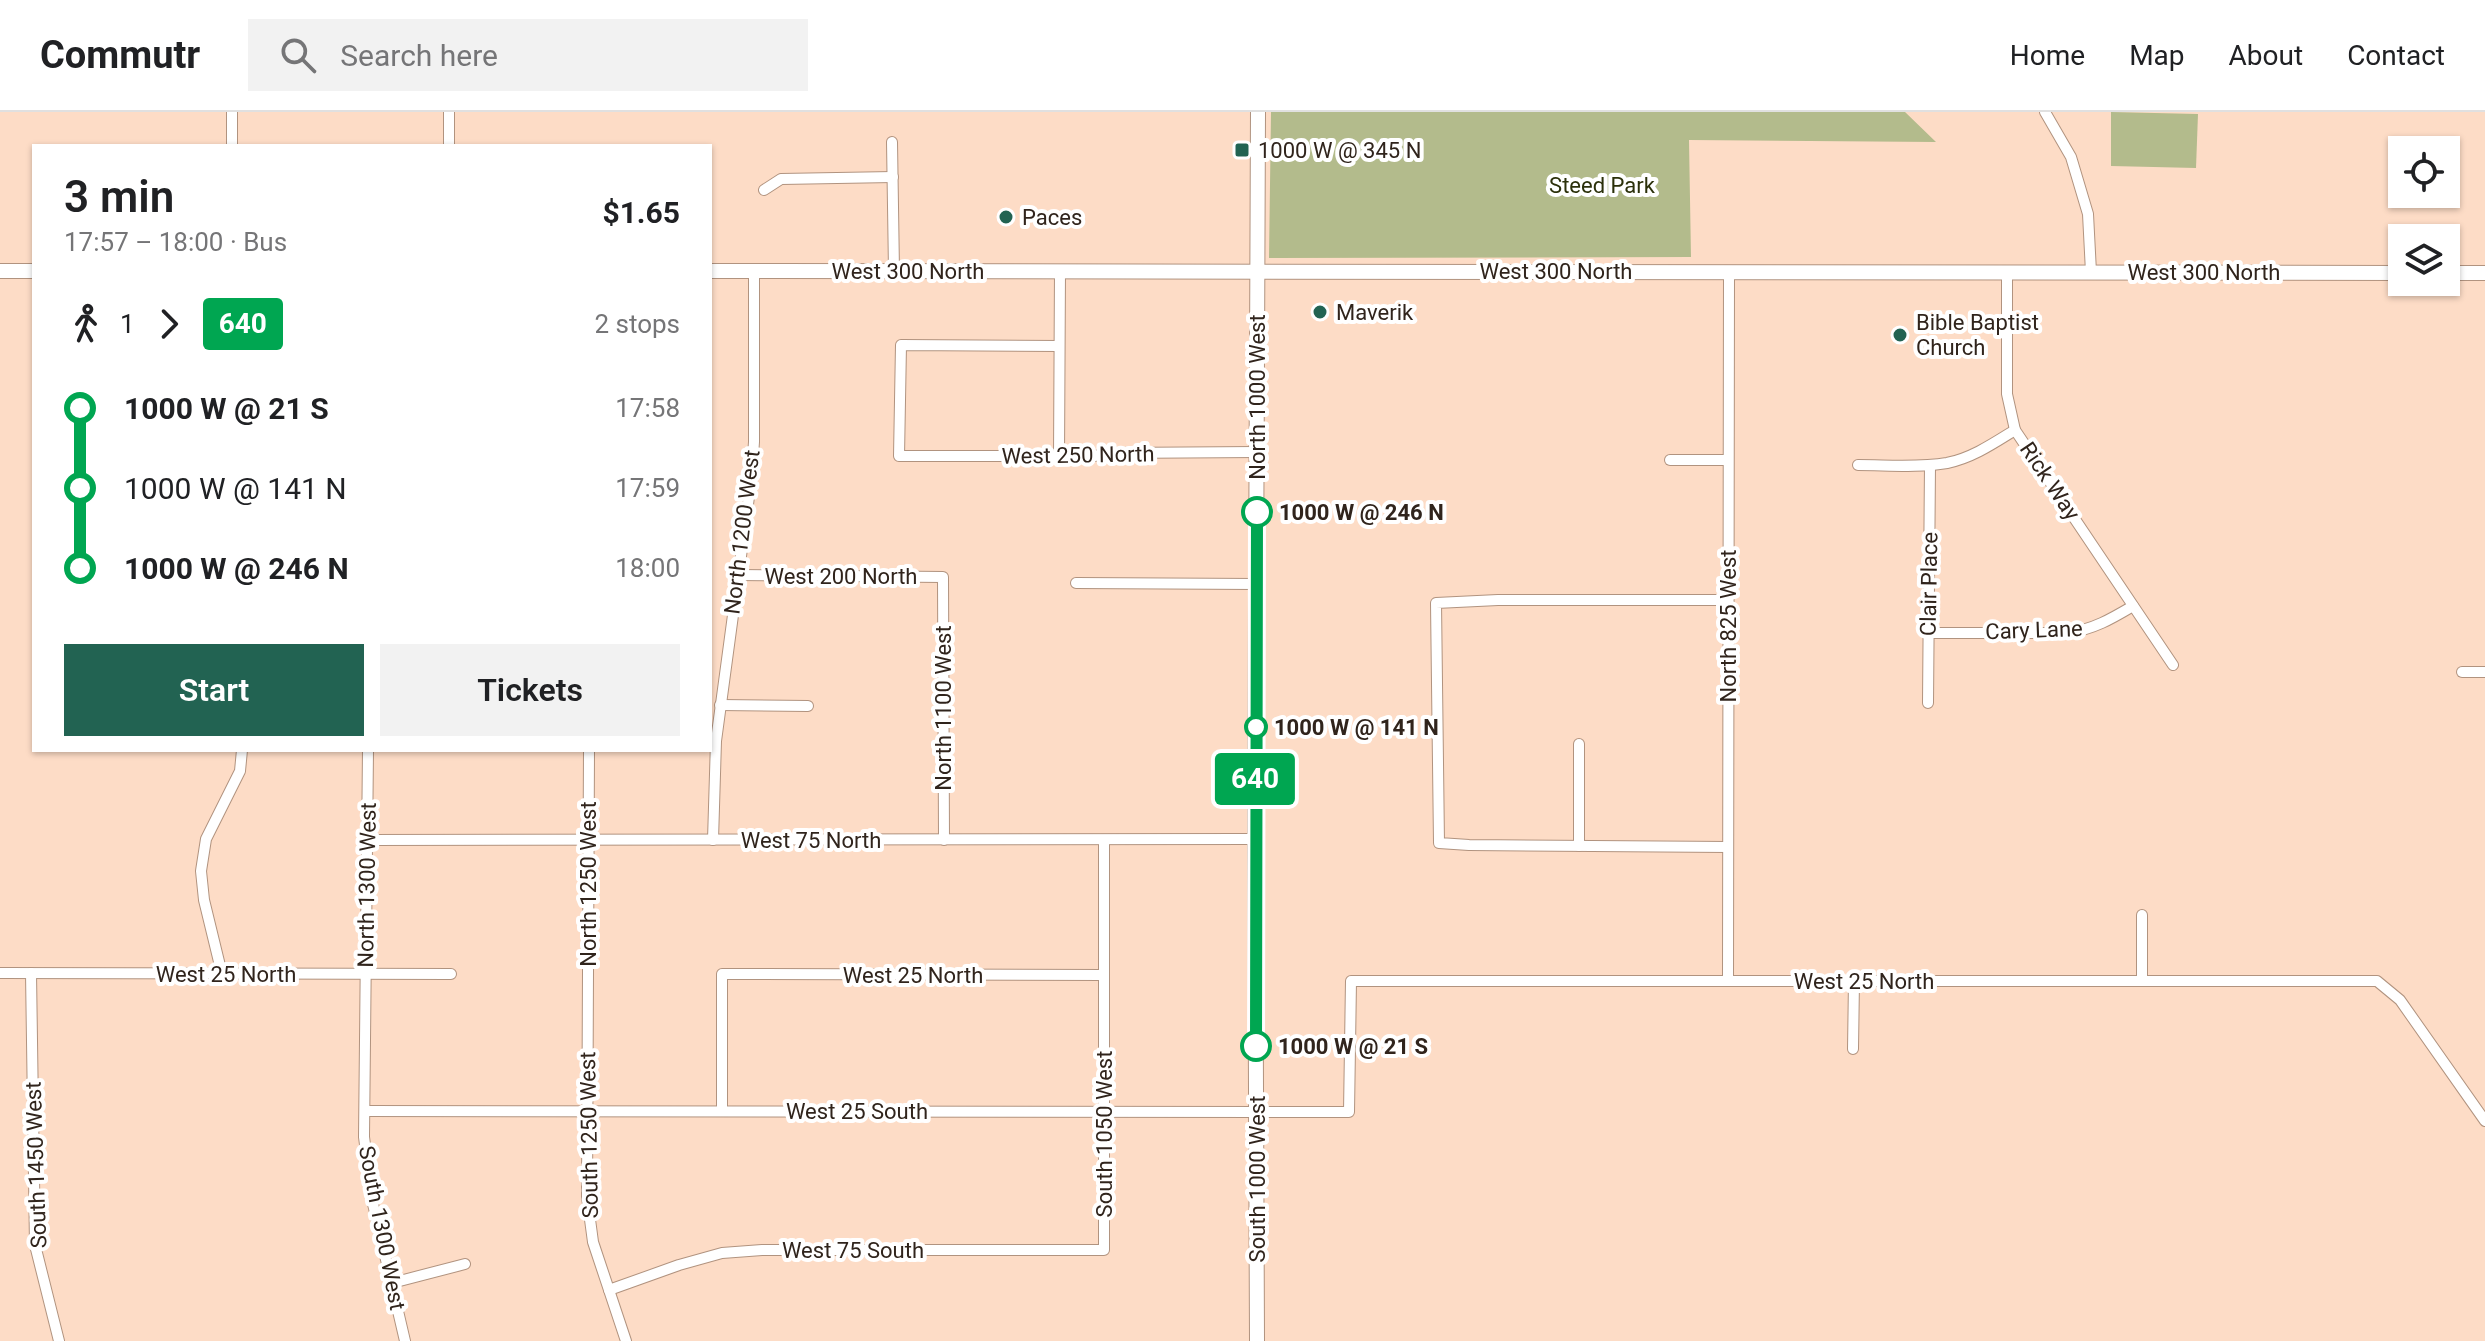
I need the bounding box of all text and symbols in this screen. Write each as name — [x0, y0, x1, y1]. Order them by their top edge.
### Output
search box — [248, 19, 808, 91]
text: Commutr — [40, 33, 200, 77]
icon: search — [276, 33, 320, 77]
text: Search here — [340, 38, 498, 73]
text: Home — [2010, 39, 2085, 72]
text: Map — [2129, 39, 2185, 72]
text: About — [2229, 39, 2303, 72]
text: Contact — [2347, 39, 2445, 72]
map controls — [2388, 136, 2460, 296]
button: locate — [2388, 136, 2460, 208]
place label: 1000 W @ 345 N — [1258, 138, 1421, 163]
marker: 1000 W @ 345 N — [1233, 141, 1251, 159]
text: 3 min — [64, 171, 174, 223]
park label: Steed Park — [1549, 173, 1656, 198]
text: $1.65 — [602, 195, 680, 230]
place label: Paces — [1022, 205, 1082, 230]
marker: Paces — [997, 208, 1015, 226]
button: layers — [2388, 224, 2460, 296]
text: 17:57 – 18:00 · Bus — [64, 227, 287, 257]
street label: West 300 North — [832, 259, 984, 284]
street label: West 300 North — [1480, 259, 1632, 284]
street label: West 300 North — [2128, 260, 2280, 285]
place label: Maverik — [1336, 300, 1414, 325]
icon: walk — [64, 302, 108, 346]
icon: forward — [147, 302, 191, 346]
marker: Maverik — [1311, 303, 1329, 321]
text: 640 — [219, 307, 267, 340]
text: 1 — [120, 309, 135, 339]
text: 2 stops — [594, 309, 680, 339]
place label: Bible Baptist Church — [1916, 310, 2039, 360]
street label: North 1000 West — [1245, 314, 1270, 480]
marker: Bible Baptist Church — [1891, 326, 1909, 344]
text: 1000 W @ 21 S — [124, 391, 329, 426]
text: 17:58 — [615, 393, 680, 423]
street label: Rick Way — [2015, 437, 2085, 525]
street label: West 250 North — [1001, 441, 1155, 469]
street label: North 1200 West — [720, 448, 764, 616]
text: 1000 W @ 141 N — [124, 471, 347, 506]
text: 17:59 — [615, 473, 680, 503]
marker: 1000 W @ 246 N — [1242, 497, 1272, 527]
place label: 1000 W @ 246 N — [1279, 500, 1444, 525]
street label: Clair Place — [1916, 532, 1942, 636]
street label: North 825 West — [1716, 550, 1741, 702]
text: 1000 W @ 246 N — [124, 551, 349, 586]
text: 18:00 — [615, 553, 680, 583]
street label: West 200 North — [765, 564, 917, 589]
street label: Cary Lane — [1985, 616, 2083, 644]
street label: North 1100 West — [931, 625, 956, 791]
button: Start — [64, 644, 364, 736]
button: Tickets — [380, 644, 680, 736]
place label: 1000 W @ 141 N — [1274, 715, 1439, 740]
marker: 1000 W @ 141 N — [1245, 716, 1267, 738]
line badge: 640 — [1209, 753, 1301, 805]
text: 640 — [1231, 762, 1279, 795]
street label: North 1250 West — [576, 801, 601, 967]
street label: North 1300 West — [353, 802, 381, 968]
street label: West 75 North — [741, 828, 881, 853]
street label: West 25 North — [156, 962, 296, 987]
street label: West 25 North — [843, 963, 983, 988]
street label: West 25 North — [1794, 969, 1934, 994]
marker: 1000 W @ 21 S — [1241, 1031, 1271, 1061]
place label: 1000 W @ 21 S — [1278, 1034, 1428, 1059]
street label: South 1250 West — [575, 1051, 603, 1219]
street label: South 1050 West — [1092, 1051, 1117, 1217]
street label: South 1450 West — [21, 1081, 51, 1249]
street label: South 1000 West — [1245, 1096, 1270, 1262]
street label: West 25 South — [786, 1099, 928, 1124]
street label: South 1300 West — [354, 1144, 410, 1312]
street label: West 75 South — [782, 1238, 924, 1263]

